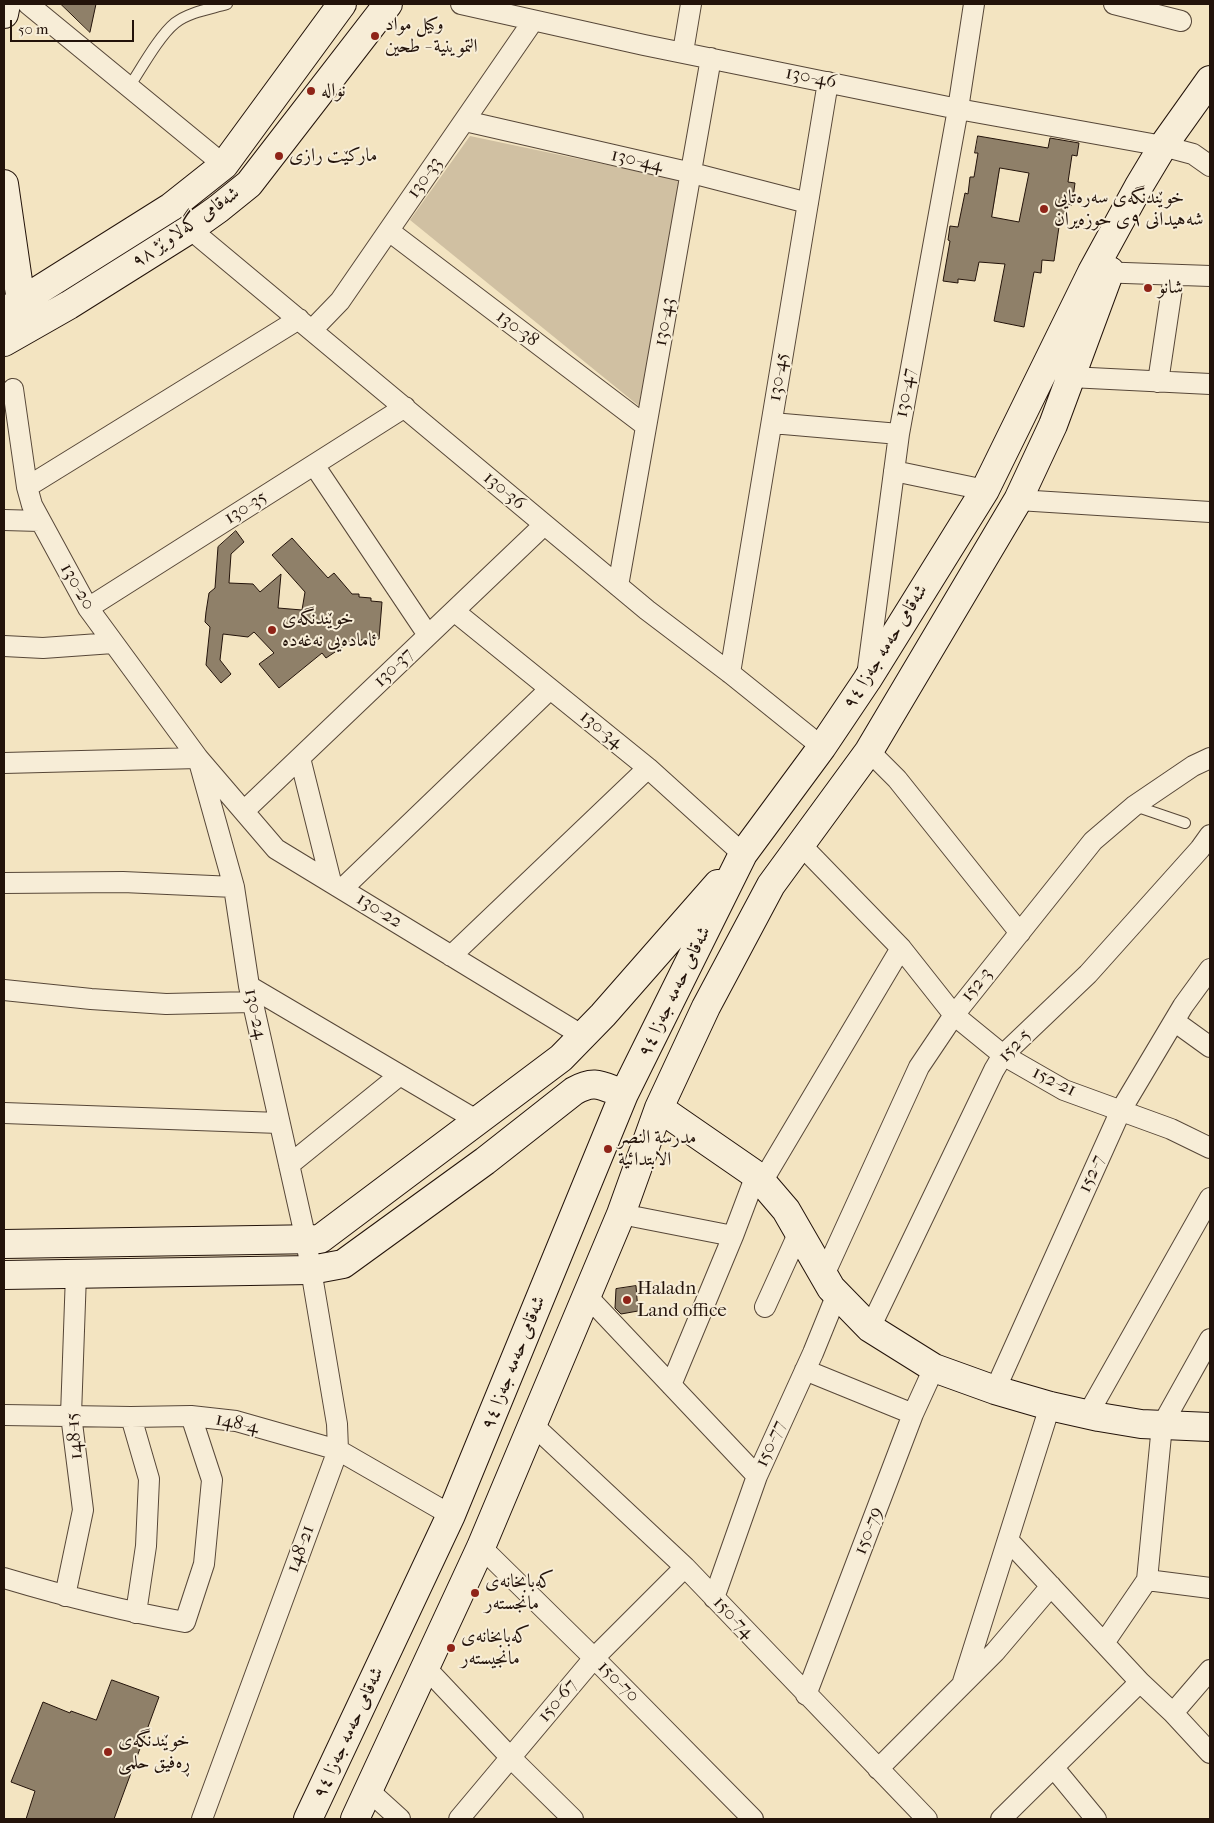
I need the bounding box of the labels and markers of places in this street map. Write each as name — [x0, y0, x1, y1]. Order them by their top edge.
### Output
place label: وكيل مواد التموينية - طحين — [385, 14, 478, 58]
marker: وكيل مواد التموينية - طحين — [369, 30, 381, 42]
place label: نواله — [321, 80, 346, 102]
marker: نواله — [305, 85, 317, 97]
place label: مارکێت رازی — [289, 145, 377, 167]
marker: مارکێت رازی — [273, 150, 285, 162]
place label: خوێندنگەی سەرەتایی شەهیدانی ٩ی حوزەیران — [1054, 187, 1204, 231]
marker: خوێندنگەی سەرەتایی شەهیدانی ٩ی حوزەیران — [1038, 203, 1050, 215]
place label: شانو — [1158, 277, 1183, 299]
marker: شانو — [1142, 282, 1154, 294]
place label: خوێندنگەی ئامادەیی نەغەدە — [282, 608, 376, 652]
marker: خوێندنگەی ئامادەیی نەغەدە — [266, 624, 278, 636]
place label: مدرسة النصر الابتدائية — [618, 1127, 696, 1171]
marker: مدرسة النصر الابتدائية — [602, 1143, 614, 1155]
place label: Haladn Land office — [637, 1278, 727, 1322]
marker: Haladn Land office — [621, 1294, 633, 1306]
place label: کەبابخانەی مانجستەر — [485, 1571, 554, 1615]
marker: کەبابخانەی مانجستەر — [469, 1587, 481, 1599]
place label: كەبابخانەی مانجیستەر — [461, 1626, 530, 1670]
marker: كەبابخانەی مانجیستەر — [445, 1642, 457, 1654]
place label: خوێندنگەی ڕەفیق حلمی — [118, 1730, 190, 1774]
marker: خوێندنگەی ڕەفیق حلمی — [102, 1746, 114, 1758]

